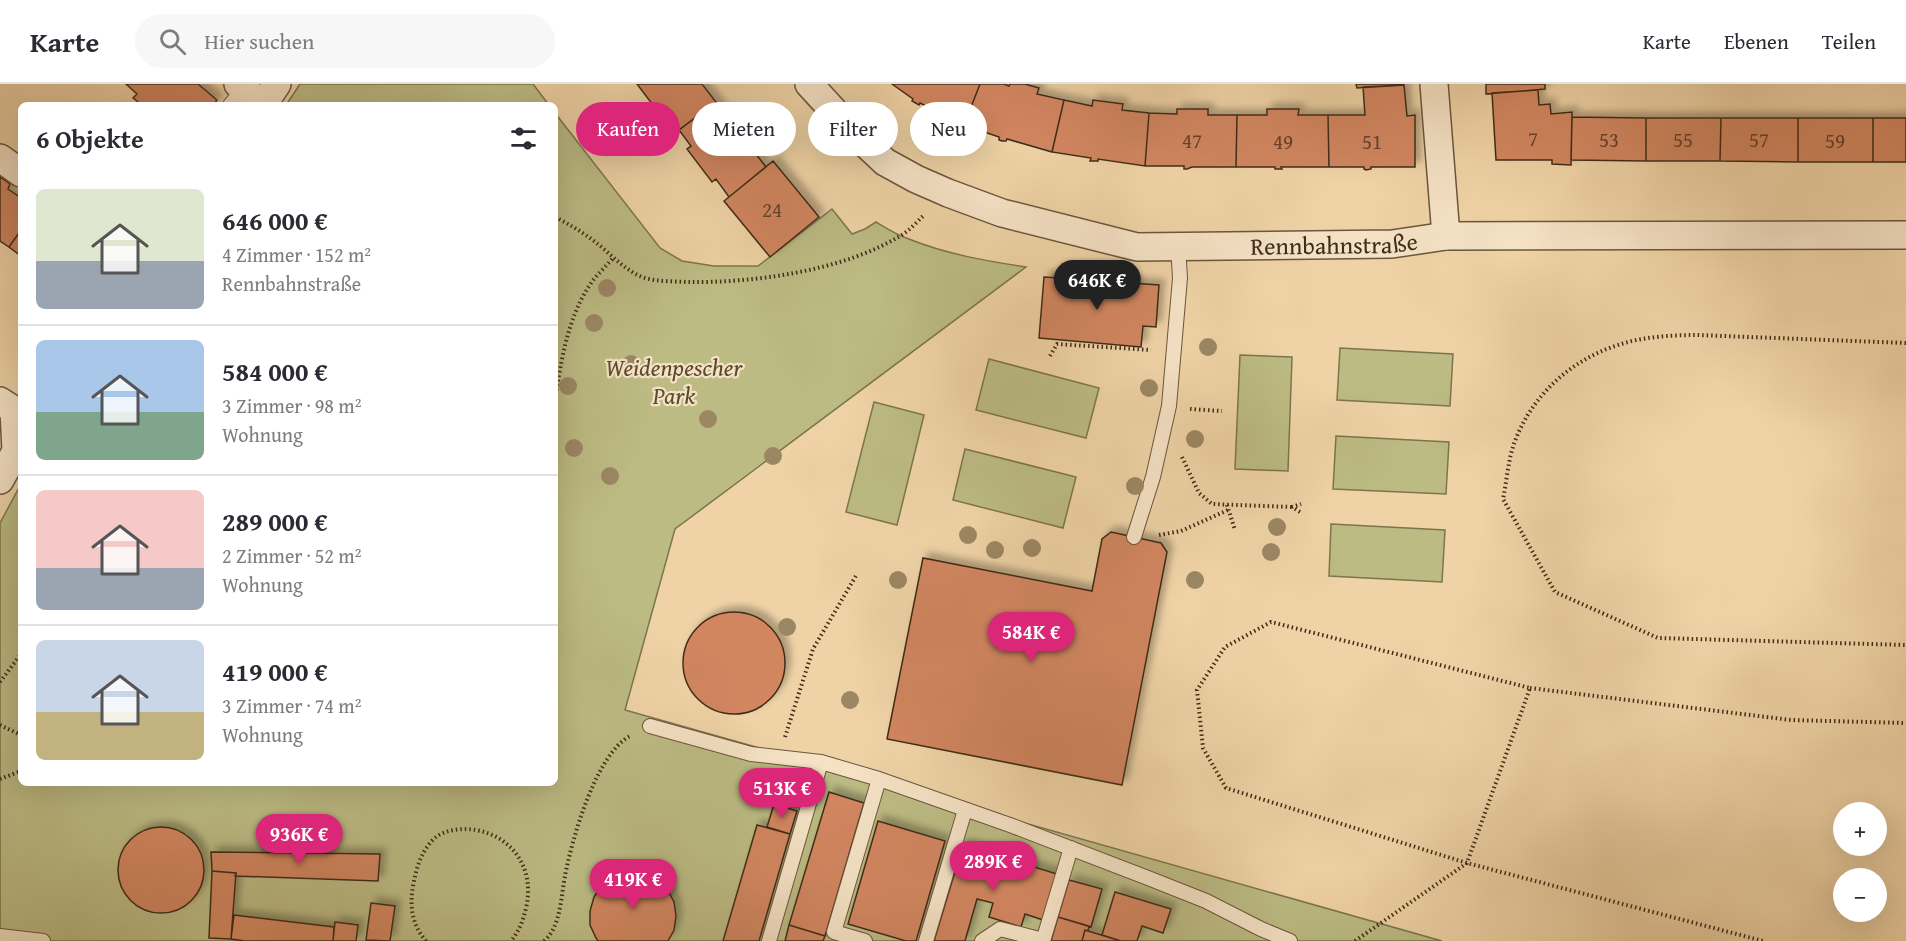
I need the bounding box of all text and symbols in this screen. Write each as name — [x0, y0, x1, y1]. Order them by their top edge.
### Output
search box — [135, 14, 555, 68]
text: Karte — [30, 21, 99, 62]
icon: search — [156, 25, 189, 58]
text: Hier suchen — [204, 25, 314, 57]
text: Karte — [1643, 26, 1691, 57]
text: Ebenen — [1724, 26, 1789, 57]
text: Teilen — [1822, 26, 1876, 57]
chip: Kaufen — [576, 102, 680, 156]
chip: Mieten — [692, 102, 796, 156]
chip: Filter — [808, 102, 898, 156]
chip: Neu — [910, 102, 987, 156]
text: 6 Objekte — [36, 119, 144, 158]
icon: filters — [507, 122, 540, 155]
house number: 7 — [1528, 123, 1538, 154]
house number: 53 — [1599, 124, 1619, 155]
house number: 55 — [1673, 124, 1693, 155]
house number: 57 — [1749, 124, 1769, 155]
house number: 47 — [1182, 125, 1202, 156]
house number: 59 — [1825, 125, 1845, 156]
house number: 49 — [1273, 126, 1293, 157]
house number: 51 — [1362, 126, 1382, 157]
house number: 24 — [762, 194, 782, 225]
text: 646 000 € — [222, 201, 328, 240]
icon: home — [84, 213, 156, 285]
street label: Rennbahnstraße — [1250, 223, 1420, 263]
text: 4 Zimmer · 152 m² — [222, 240, 371, 269]
pin: 646K € — [1048, 260, 1146, 311]
text: 646K € — [1068, 265, 1126, 294]
text: Rennbahnstraße — [222, 269, 361, 298]
park label: Weidenpescher Park — [606, 350, 744, 413]
text: 584 000 € — [222, 352, 328, 391]
icon: home — [84, 364, 156, 436]
text: 3 Zimmer · 98 m² — [222, 391, 361, 420]
text: Wohnung — [222, 420, 303, 449]
text: 289 000 € — [222, 502, 328, 541]
icon: home — [84, 514, 156, 586]
text: 2 Zimmer · 52 m² — [222, 541, 361, 570]
text: Wohnung — [222, 570, 303, 599]
pin: 584K € — [982, 612, 1080, 663]
text: 584K € — [1002, 617, 1060, 646]
text: 419 000 € — [222, 652, 328, 691]
icon: home — [84, 664, 156, 736]
text: 3 Zimmer · 74 m² — [222, 691, 361, 720]
text: Wohnung — [222, 720, 303, 749]
pin: 513K € — [733, 768, 831, 819]
text: 513K € — [753, 773, 811, 802]
map controls — [1833, 802, 1887, 922]
button: + — [1833, 802, 1887, 856]
pin: 936K € — [250, 814, 348, 865]
text: 936K € — [270, 819, 328, 848]
pin: 289K € — [944, 841, 1042, 892]
text: 289K € — [964, 846, 1022, 875]
pin: 419K € — [584, 859, 682, 910]
text: 419K € — [604, 864, 662, 893]
button: − — [1833, 868, 1887, 922]

